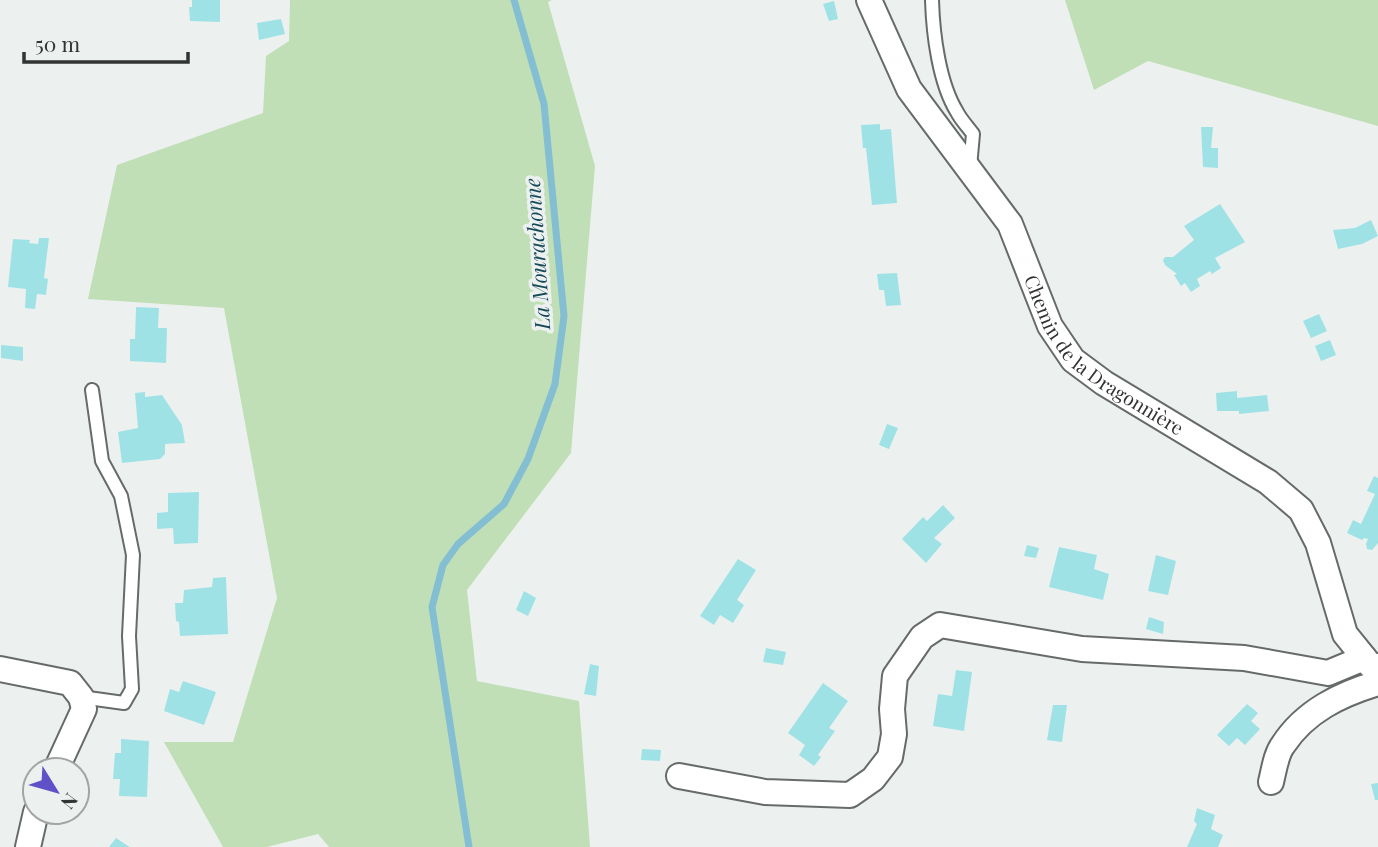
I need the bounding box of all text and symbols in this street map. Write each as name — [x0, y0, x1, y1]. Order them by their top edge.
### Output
scale bar — [24, 21, 189, 65]
text: 50 m — [35, 29, 81, 57]
water label: La Mourachonne — [517, 177, 555, 332]
street label: Chemin de la Dragonnière — [1019, 271, 1189, 440]
north arrow — [21, 756, 91, 826]
text: N — [56, 789, 85, 815]

